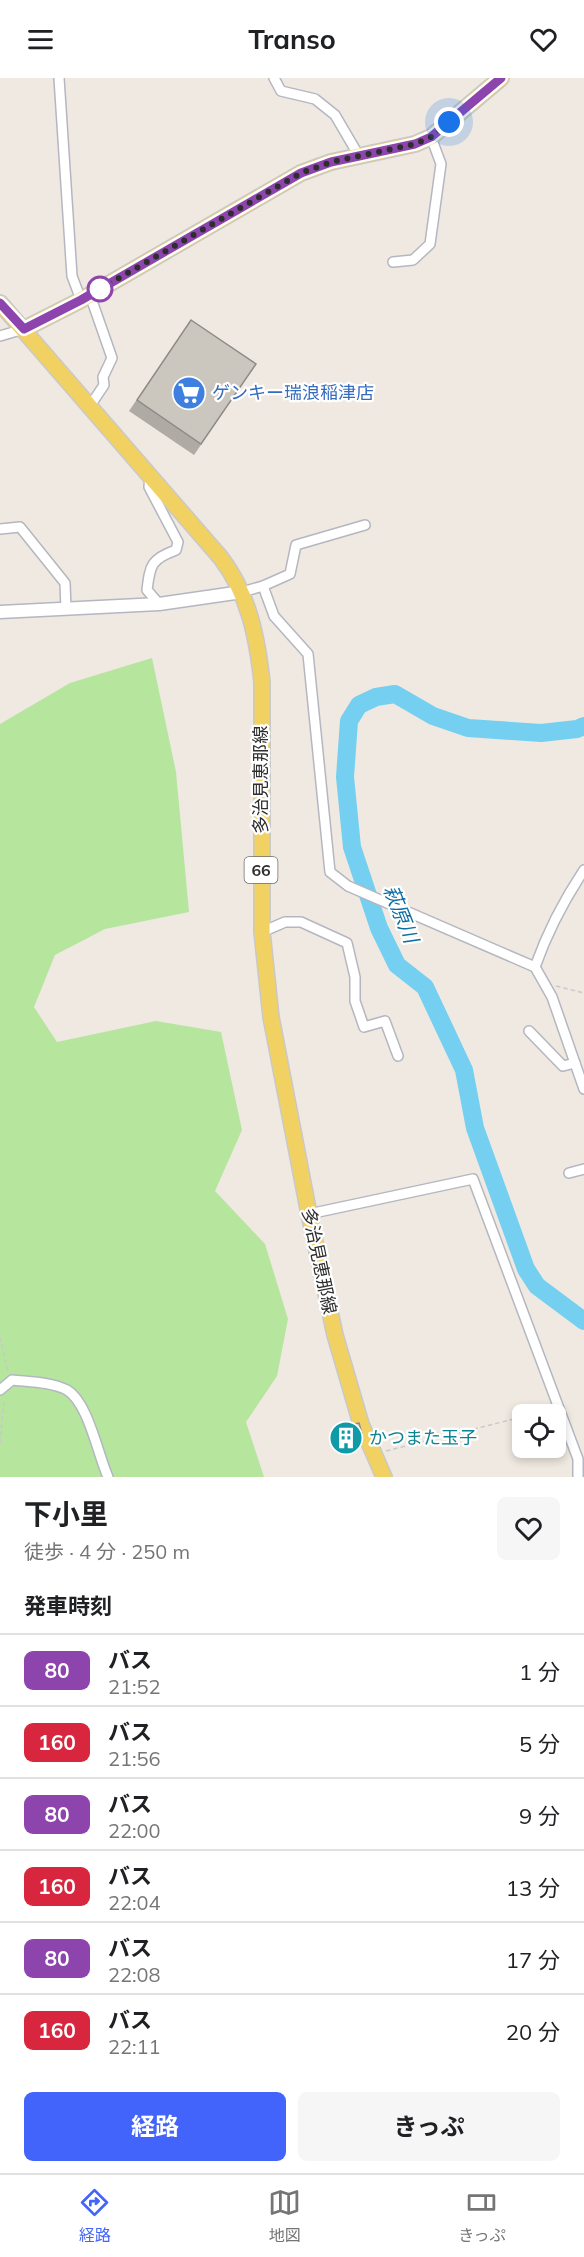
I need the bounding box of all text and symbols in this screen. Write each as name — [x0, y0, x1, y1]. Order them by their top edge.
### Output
text: Transo — [248, 22, 336, 56]
icon: menu — [24, 23, 57, 56]
icon: heart — [527, 23, 560, 56]
your location — [434, 107, 464, 137]
unlabelled marker — [87, 276, 113, 302]
supermarket icon: ゲンキー瑞浪稲津店 — [171, 375, 207, 411]
place label: ゲンキー瑞浪稲津店 — [212, 381, 374, 404]
street label: 多治見恵那線 — [249, 726, 272, 834]
road number: 66 — [244, 857, 278, 883]
water label: 萩原川 — [379, 881, 425, 948]
street label: 多治見恵那線 — [297, 1206, 342, 1316]
map controls — [512, 1404, 566, 1458]
button: locate — [512, 1404, 566, 1458]
building icon: かつまた玉子 — [328, 1420, 364, 1456]
place label: かつまた玉子 — [369, 1426, 477, 1449]
text: 下小里 — [24, 1496, 108, 1531]
button: heart — [497, 1497, 560, 1560]
text: 徒歩 · 4 分 · 250 m — [24, 1539, 190, 1564]
text: 発車時刻 — [24, 1592, 112, 1620]
text: バス — [108, 1646, 152, 1674]
text: 80 — [44, 1657, 70, 1683]
text: 1 分 — [519, 1658, 560, 1686]
text: 21:52 — [108, 1674, 161, 1699]
text: バス — [108, 1718, 152, 1746]
text: 160 — [38, 1729, 76, 1755]
text: 5 分 — [519, 1730, 560, 1758]
text: 21:56 — [108, 1746, 161, 1771]
text: バス — [108, 1790, 152, 1818]
text: 80 — [44, 1801, 70, 1827]
text: 9 分 — [519, 1802, 560, 1830]
text: 22:00 — [108, 1818, 161, 1843]
text: バス — [108, 1862, 152, 1890]
text: 160 — [38, 1873, 76, 1899]
text: 13 分 — [506, 1874, 560, 1902]
text: 22:04 — [108, 1890, 161, 1915]
text: バス — [108, 1934, 152, 1962]
text: 80 — [44, 1945, 70, 1971]
text: 17 分 — [506, 1946, 560, 1974]
text: 22:08 — [108, 1962, 161, 1987]
text: バス — [108, 2006, 152, 2034]
text: 160 — [38, 2017, 76, 2043]
text: 20 分 — [506, 2018, 560, 2046]
text: 22:11 — [108, 2034, 161, 2059]
button: 経路 — [24, 2092, 286, 2161]
button: きっぷ — [298, 2092, 560, 2161]
tab: 経路 — [78, 2186, 111, 2246]
tab: 地図 — [268, 2186, 301, 2246]
tab: きっぷ — [458, 2186, 506, 2246]

